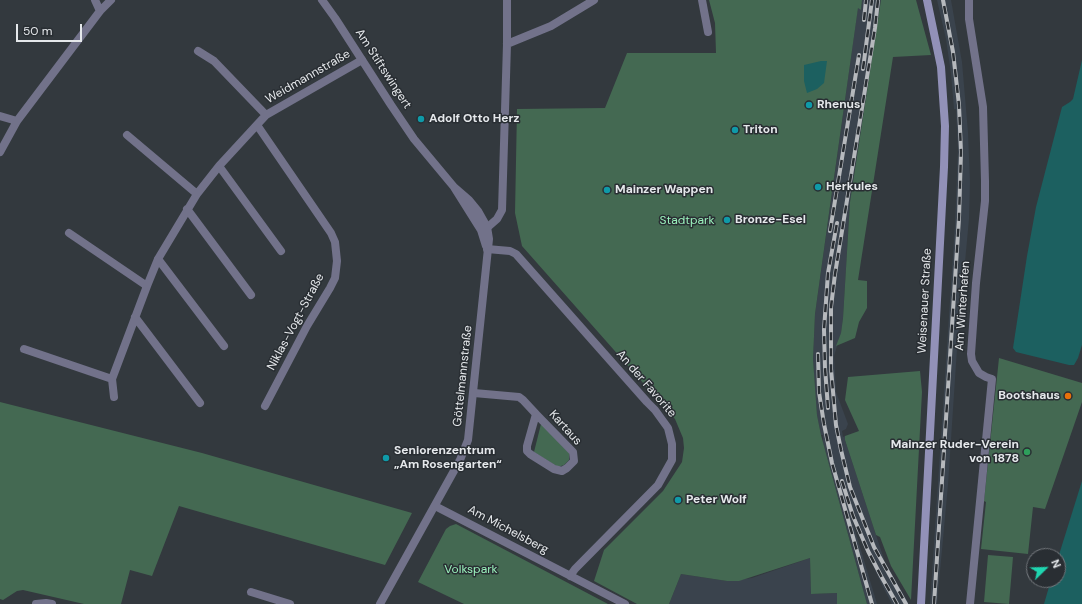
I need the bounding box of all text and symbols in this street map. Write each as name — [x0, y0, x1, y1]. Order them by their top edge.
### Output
scale bar — [18, 16, 84, 42]
text: 50 m — [23, 23, 52, 39]
street label: Am Stiftswingert — [352, 26, 414, 112]
street label: Weidmannstraße — [263, 47, 353, 107]
place label: Rhenus — [817, 98, 860, 112]
marker: Rhenus — [804, 100, 814, 110]
place label: Adolf Otto Herz — [429, 112, 519, 126]
marker: Adolf Otto Herz — [416, 114, 426, 124]
place label: Triton — [743, 123, 778, 137]
marker: Triton — [730, 125, 740, 135]
place label: Herkules — [826, 180, 878, 194]
marker: Herkules — [813, 182, 823, 192]
place label: Mainzer Wappen — [615, 183, 713, 197]
marker: Mainzer Wappen — [602, 185, 612, 195]
place label: Bronze-Esel — [735, 213, 806, 227]
park label: Stadtpark — [660, 214, 714, 228]
marker: Bronze-Esel — [722, 215, 732, 225]
street label: Weisenauer Straße — [915, 248, 935, 354]
street label: Am Winterhafen — [953, 261, 973, 351]
street label: Niklas-Vogt-Straße — [264, 271, 328, 373]
street label: Göttelmannstraße — [451, 325, 475, 427]
street label: An der Favorite — [613, 348, 679, 420]
place label: Bootshaus — [998, 389, 1060, 403]
marker: Bootshaus — [1063, 391, 1073, 401]
street label: Kartaus — [546, 408, 584, 448]
place label: Mainzer Ruder-Verein von 1878 — [891, 438, 1019, 466]
place label: Seniorenzentrum „Am Rosengarten“ — [394, 444, 502, 472]
marker: Mainzer Ruder-Verein von 1878 — [1022, 447, 1032, 457]
marker: Seniorenzentrum „Am Rosengarten“ — [381, 453, 391, 463]
place label: Peter Wolf — [686, 493, 747, 507]
marker: Peter Wolf — [673, 495, 683, 505]
street label: Am Michelsberg — [465, 503, 551, 557]
north arrow — [1026, 548, 1066, 588]
text: N — [1048, 557, 1064, 570]
park label: Volkspark — [444, 563, 498, 577]

